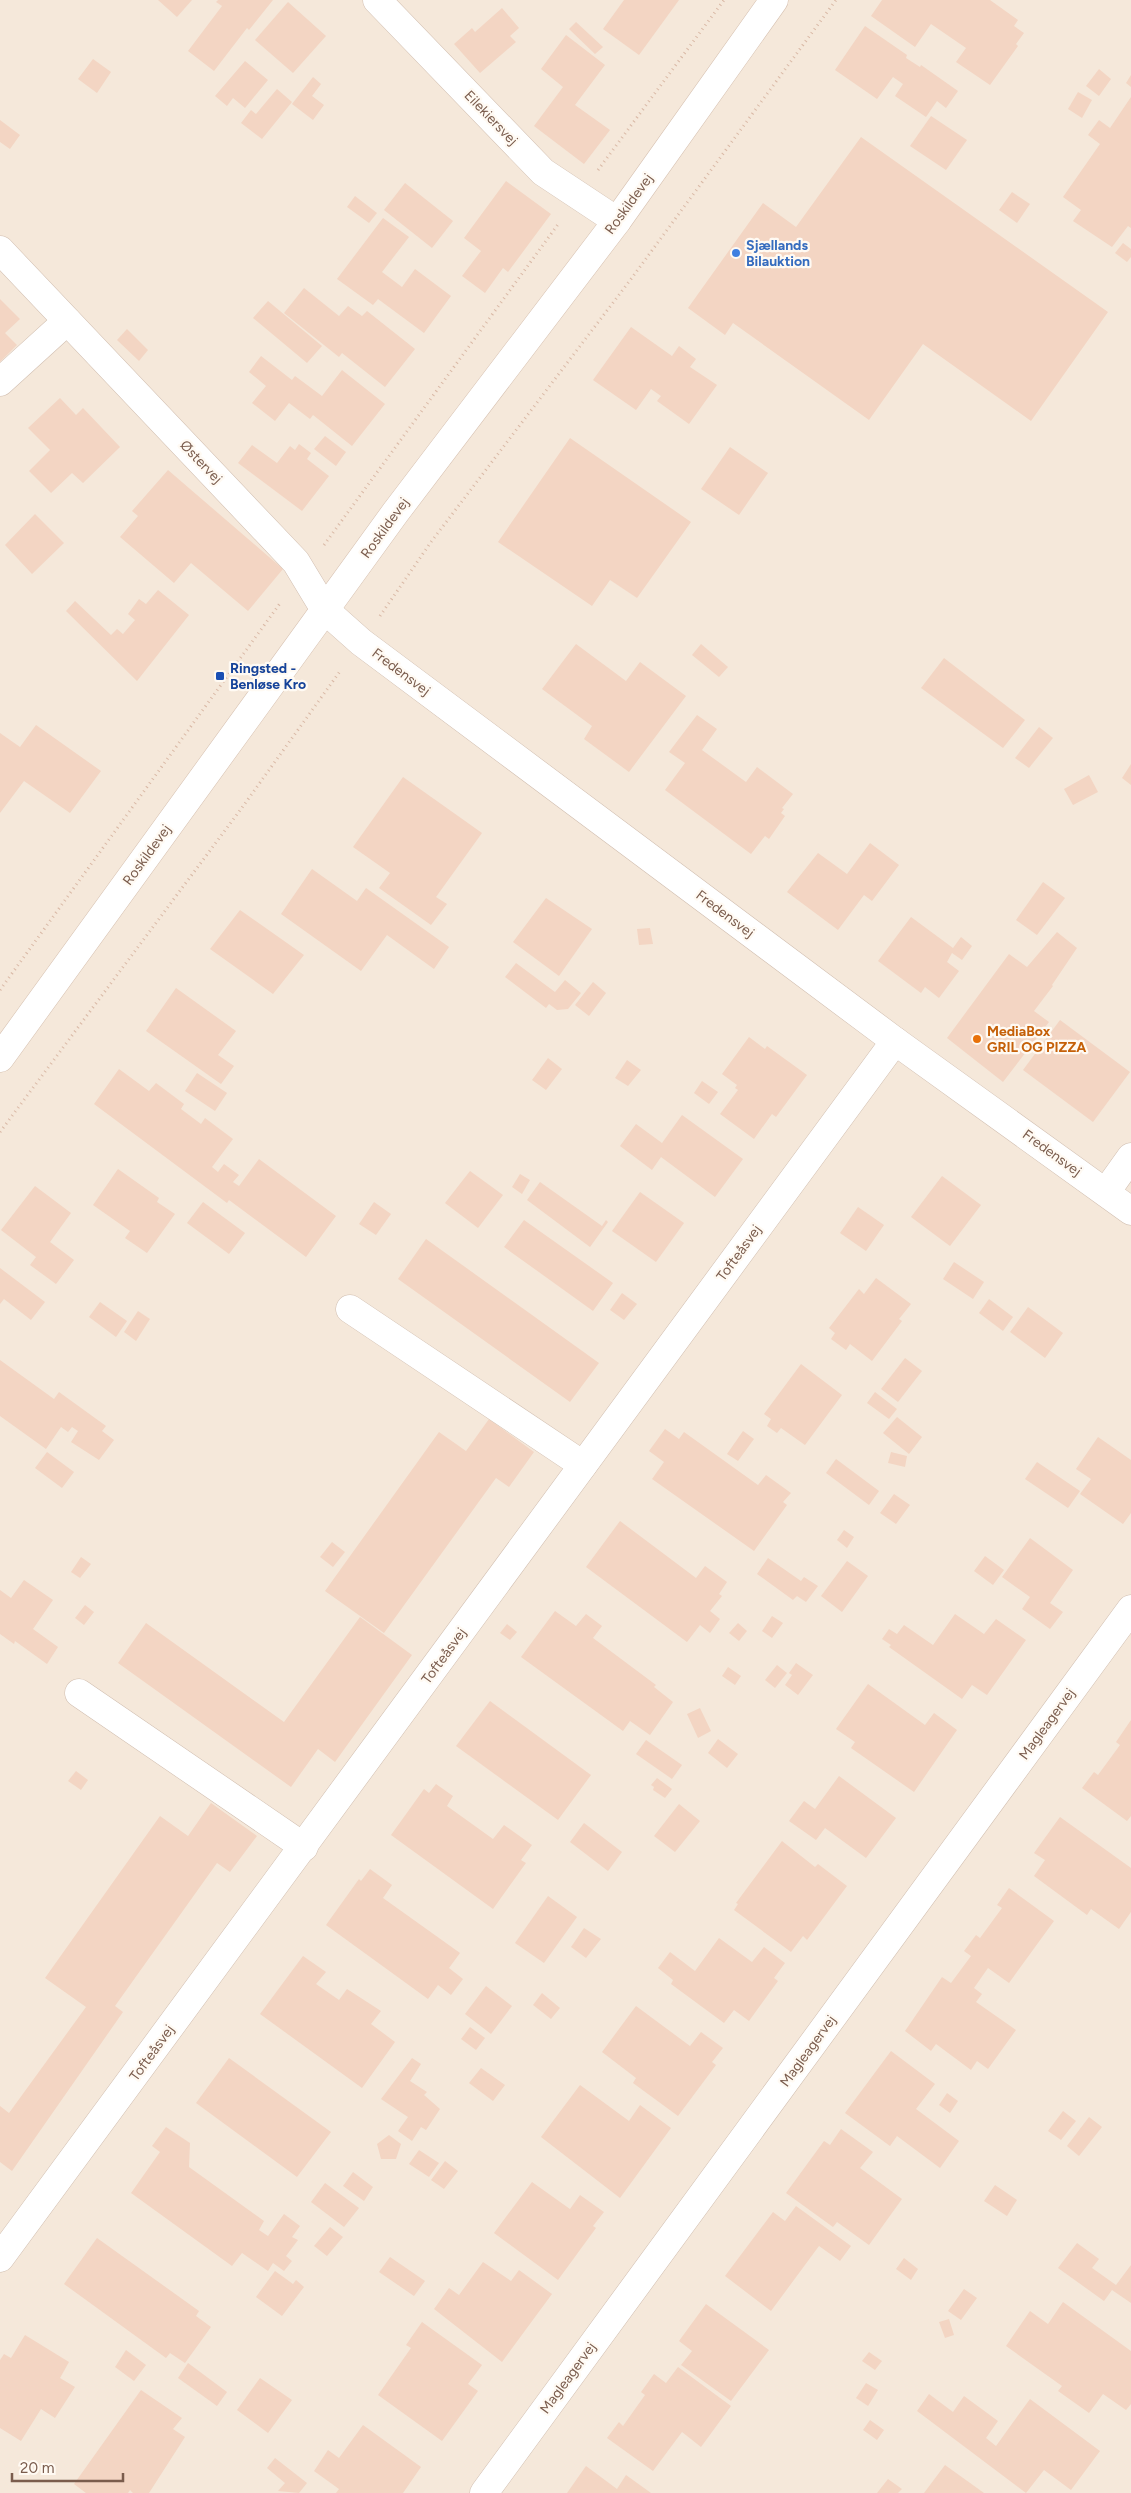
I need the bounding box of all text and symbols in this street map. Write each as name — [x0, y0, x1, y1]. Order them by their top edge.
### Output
street label: Eilekiersvej — [461, 87, 521, 149]
street label: Roskildevej — [601, 170, 657, 238]
place label: Sjællands Bilauktion — [746, 237, 810, 270]
marker: Sjællands Bilauktion — [730, 247, 742, 259]
street label: Østervej — [176, 437, 226, 487]
street label: Roskildevej — [357, 494, 413, 562]
street label: Fredensvej — [369, 645, 433, 699]
place label: Ringsted - Benløse Kro — [230, 660, 306, 693]
marker: Ringsted - Benløse Kro — [214, 670, 226, 682]
street label: Roskildevej — [119, 821, 175, 889]
street label: Fredensvej — [693, 887, 757, 941]
place label: MediaBox GRIL OG PIZZA — [987, 1023, 1086, 1056]
marker: MediaBox GRIL OG PIZZA — [971, 1033, 983, 1045]
street label: Fredensvej — [1019, 1126, 1085, 1180]
street label: Tofteåsvej — [713, 1222, 765, 1284]
street label: Tofteåsvej — [418, 1625, 470, 1687]
street label: Magleagervej — [1015, 1685, 1079, 1763]
street label: Magleagervej — [776, 2012, 840, 2090]
street label: Tofteåsvej — [126, 2022, 178, 2084]
street label: Magleagervej — [536, 2339, 600, 2417]
scale bar — [12, 2450, 124, 2482]
text: 20 m — [20, 2459, 54, 2477]

